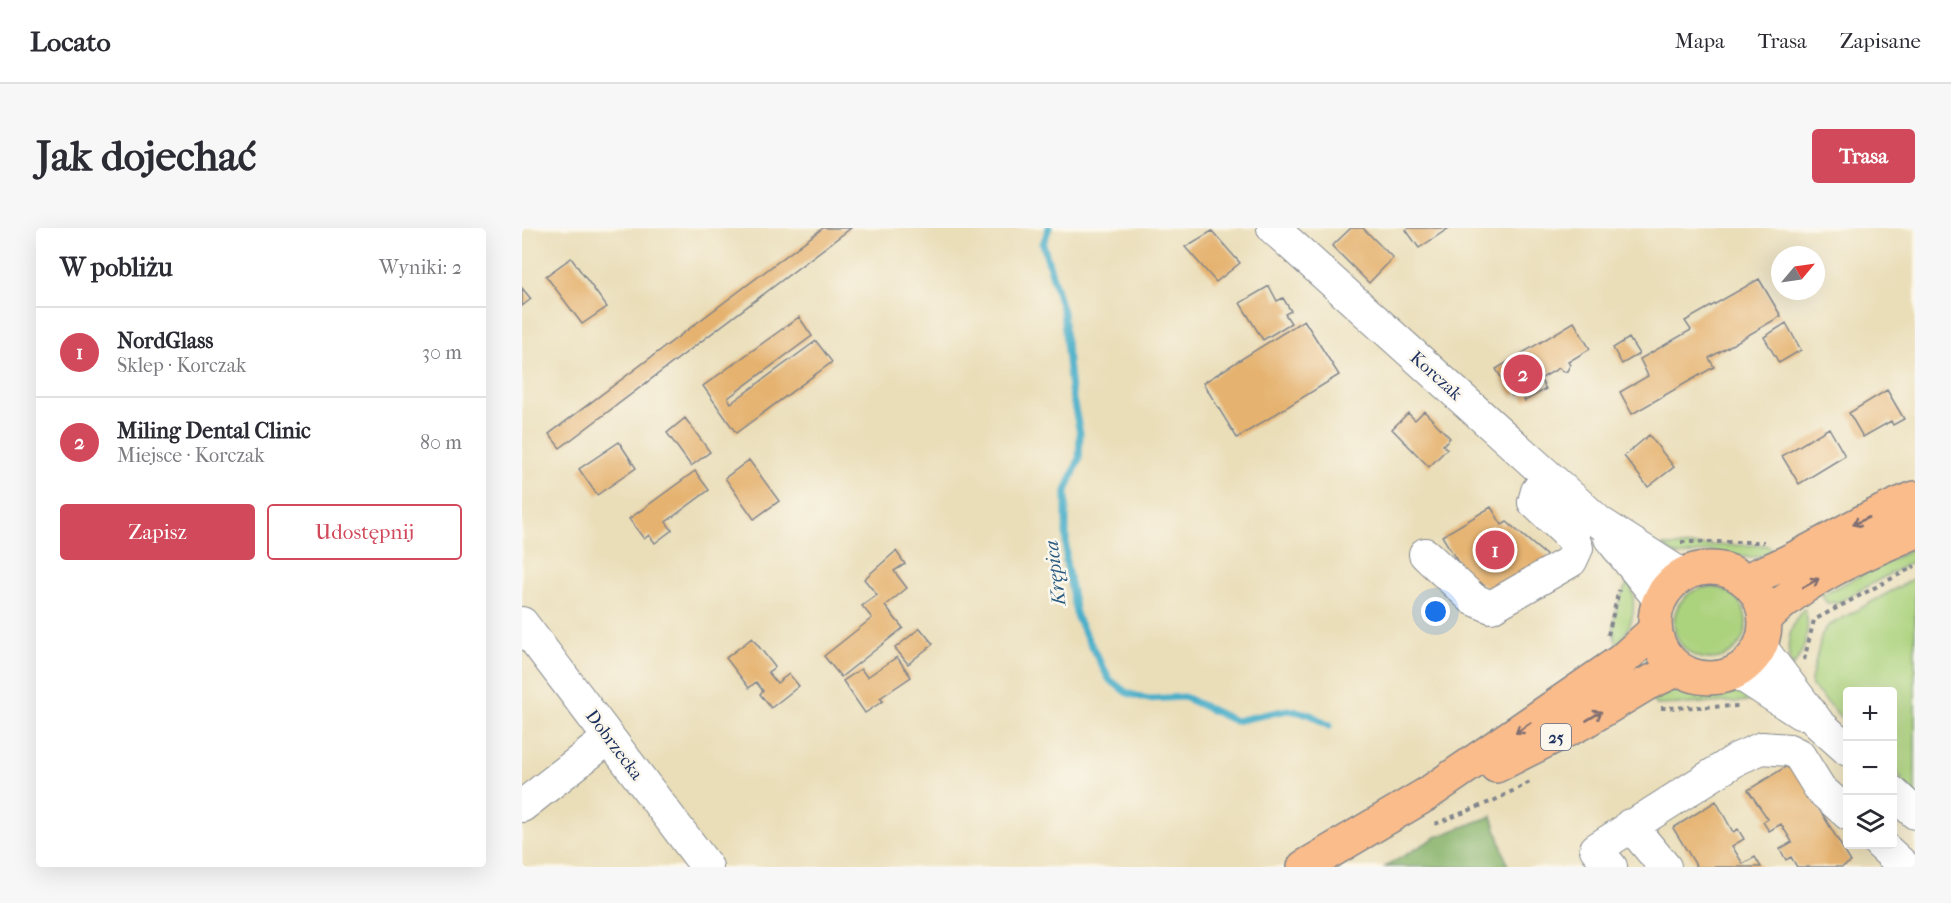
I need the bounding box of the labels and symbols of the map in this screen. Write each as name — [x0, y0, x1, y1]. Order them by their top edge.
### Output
north arrow — [1771, 246, 1825, 300]
street label: Korczak — [1406, 347, 1467, 405]
pin: 2 — [1504, 352, 1542, 396]
one-way arrow — [1853, 515, 1871, 527]
pin: 1 — [1476, 528, 1514, 572]
water label: Krępica — [1040, 539, 1071, 609]
one-way arrow — [1802, 577, 1819, 589]
your location — [1421, 597, 1450, 626]
street label: Dobrzecka — [581, 706, 647, 785]
one-way arrow — [1585, 709, 1602, 721]
one-way arrow — [1515, 722, 1532, 734]
road number: 25 — [1541, 724, 1571, 750]

